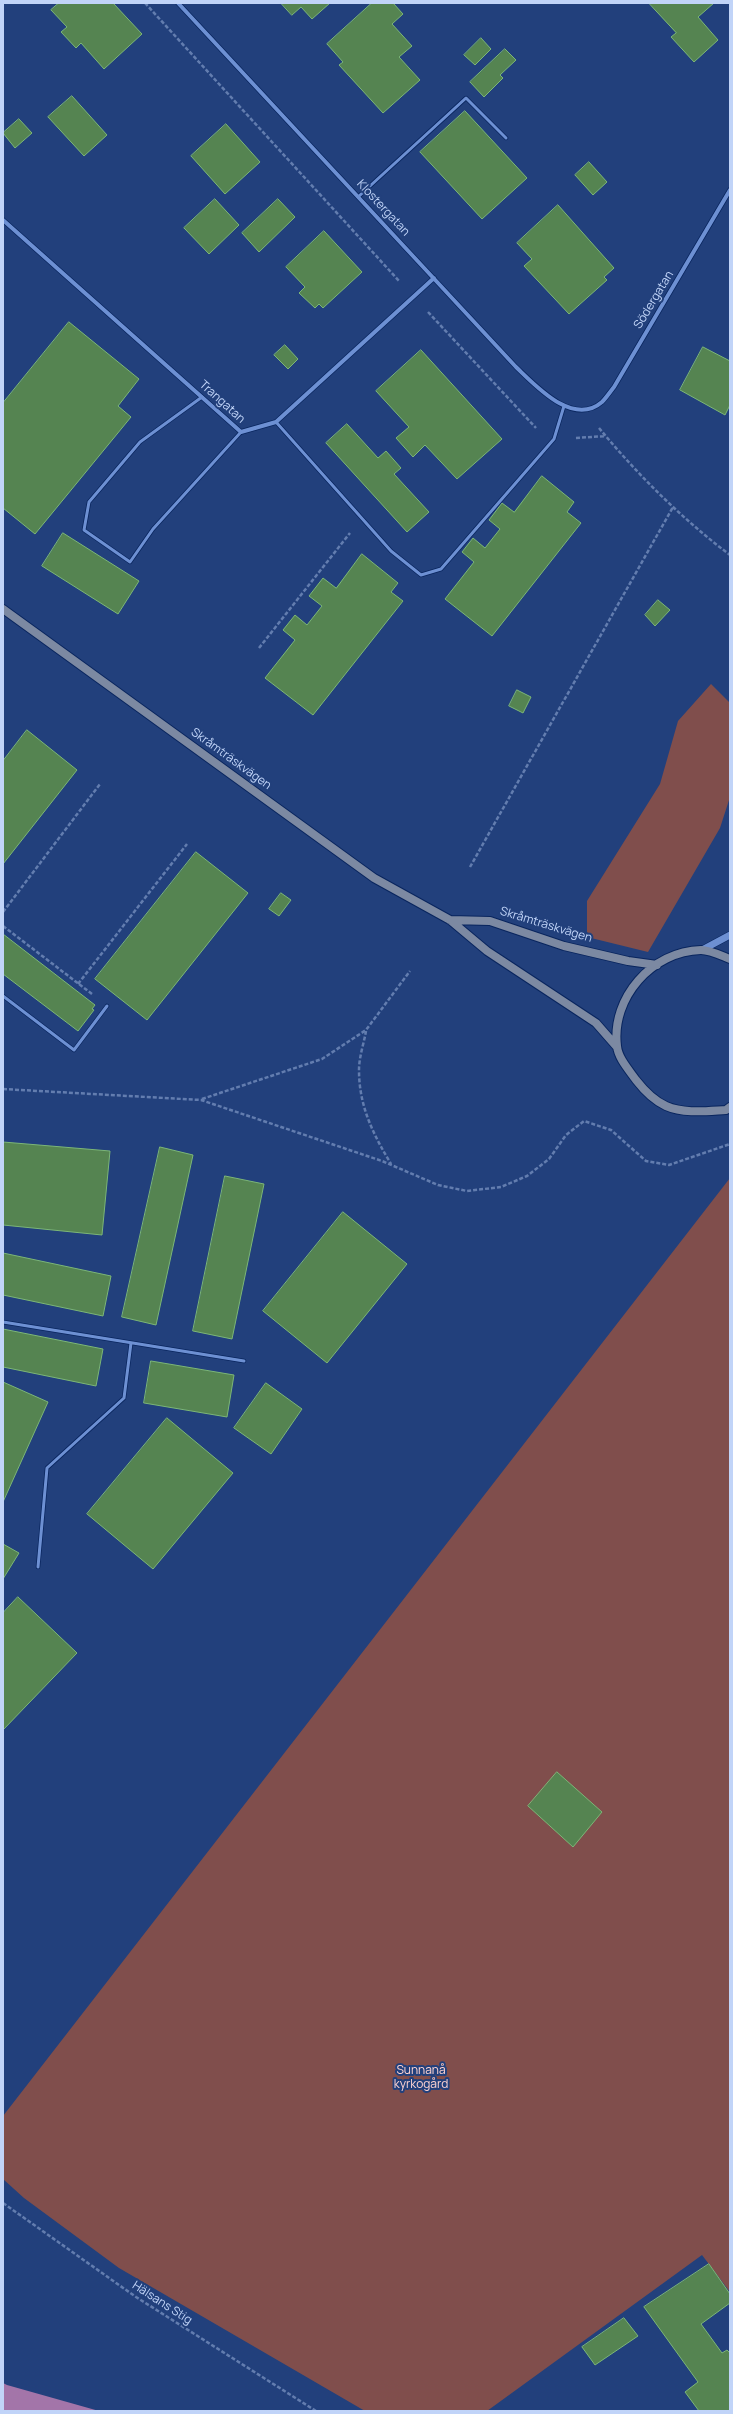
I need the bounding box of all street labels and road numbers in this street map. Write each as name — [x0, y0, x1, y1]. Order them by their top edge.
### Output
street label: Klostergatan — [353, 177, 413, 239]
street label: Södergatan — [631, 268, 677, 332]
street label: Trangatan — [196, 378, 248, 426]
street label: Skråmträskvägen — [188, 725, 274, 793]
street label: Skråmträskvägen — [498, 904, 594, 946]
street label: Hälsans Stig — [129, 2278, 195, 2328]

